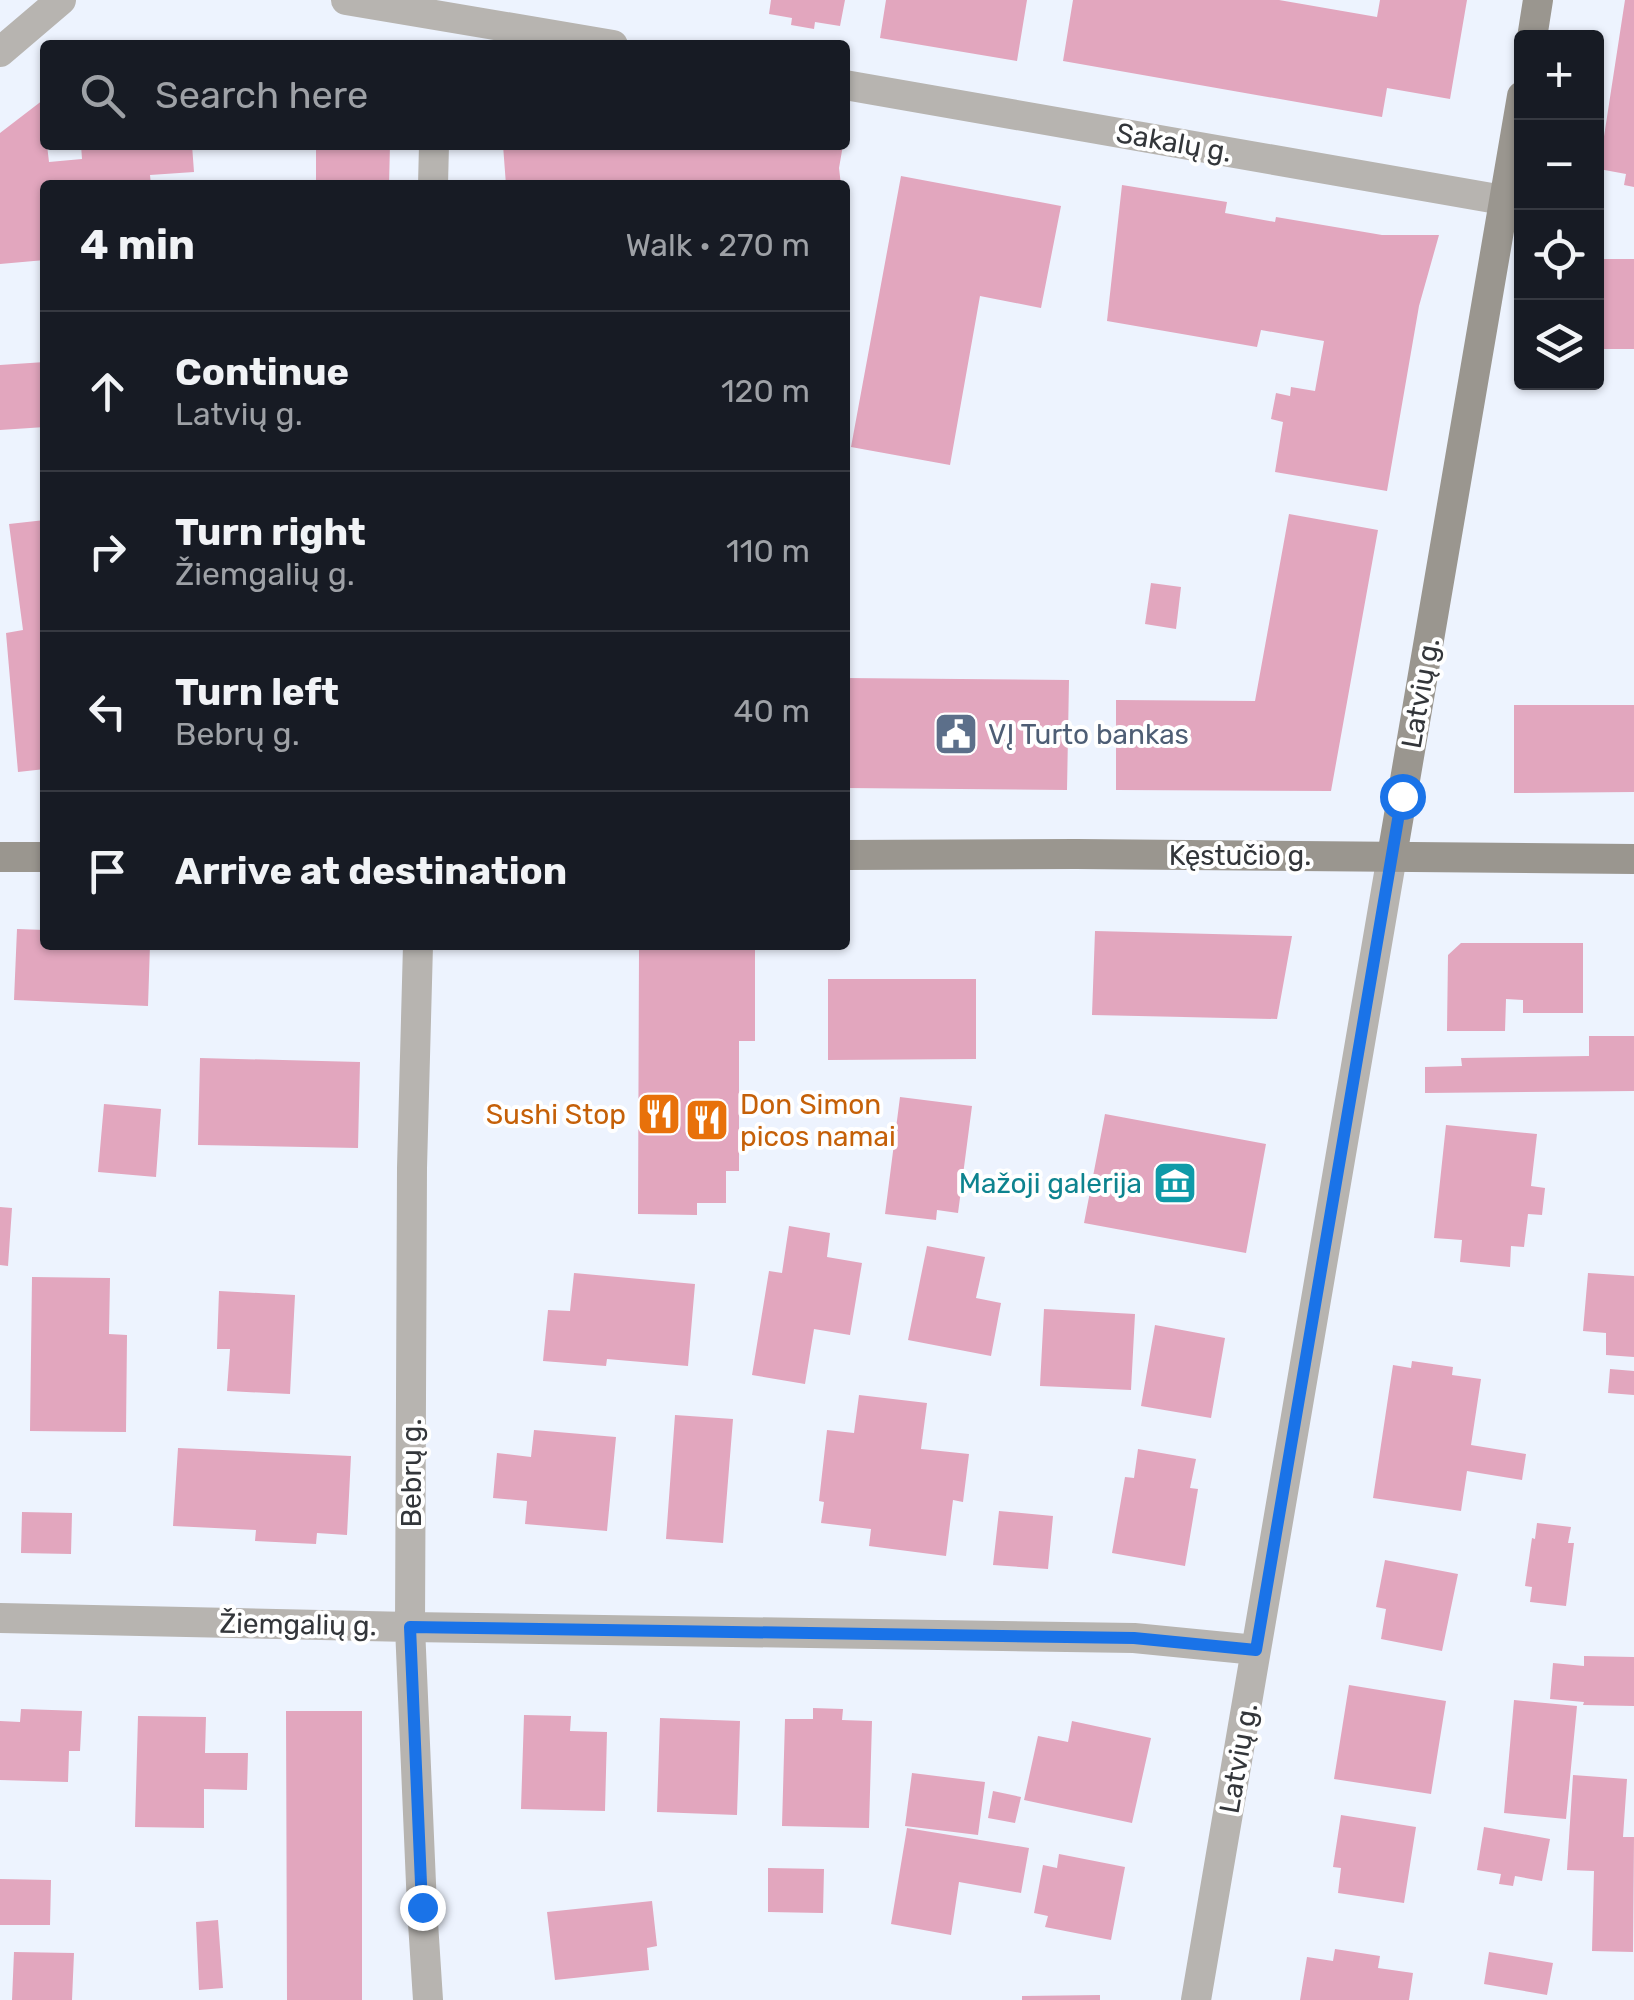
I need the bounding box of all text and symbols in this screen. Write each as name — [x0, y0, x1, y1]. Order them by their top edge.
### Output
map controls — [1514, 30, 1604, 390]
button: + — [1514, 30, 1604, 120]
search box — [40, 40, 850, 150]
icon: search — [75, 68, 130, 123]
text: Search here — [155, 72, 368, 118]
street label: Sakalų g. — [1114, 116, 1234, 169]
button: − — [1514, 120, 1604, 210]
button: locate — [1514, 210, 1604, 300]
text: 4 min — [80, 220, 195, 270]
text: Walk · 270 m — [625, 226, 810, 264]
button: layers — [1514, 300, 1604, 390]
text: Continue — [175, 349, 349, 395]
icon: ahead — [80, 364, 135, 419]
text: 120 m — [721, 372, 810, 410]
text: Latvių g. — [175, 395, 303, 433]
text: Turn right — [175, 509, 366, 555]
icon: right — [80, 524, 135, 579]
text: 110 m — [726, 532, 810, 570]
text: Žiemgalių g. — [175, 555, 355, 593]
street label: Latvių g. — [1395, 635, 1446, 751]
text: Turn left — [175, 669, 339, 715]
icon: left — [80, 684, 135, 739]
text: 40 m — [734, 692, 810, 730]
public building icon: VĮ Turto bankas — [933, 711, 979, 757]
text: Bebrų g. — [175, 715, 300, 753]
place label: VĮ Turto bankas — [988, 718, 1189, 751]
route start — [1380, 774, 1426, 820]
street label: Kęstučio g. — [1169, 839, 1311, 872]
icon: arrive — [80, 844, 135, 899]
text: Arrive at destination — [175, 848, 567, 894]
place label: Don Simon picos namai — [740, 1088, 896, 1153]
restaurant icon: Sushi Stop — [636, 1091, 682, 1137]
restaurant icon: Don Simon picos namai — [684, 1097, 730, 1143]
place label: Sushi Stop — [486, 1098, 626, 1131]
museum icon: Mažoji galerija — [1152, 1160, 1198, 1206]
place label: Mažoji galerija — [959, 1167, 1142, 1200]
street label: Bebrų g. — [395, 1418, 428, 1528]
street label: Žiemgalių g. — [219, 1607, 377, 1642]
street label: Latvių g. — [1213, 1700, 1264, 1816]
route end — [400, 1885, 446, 1931]

